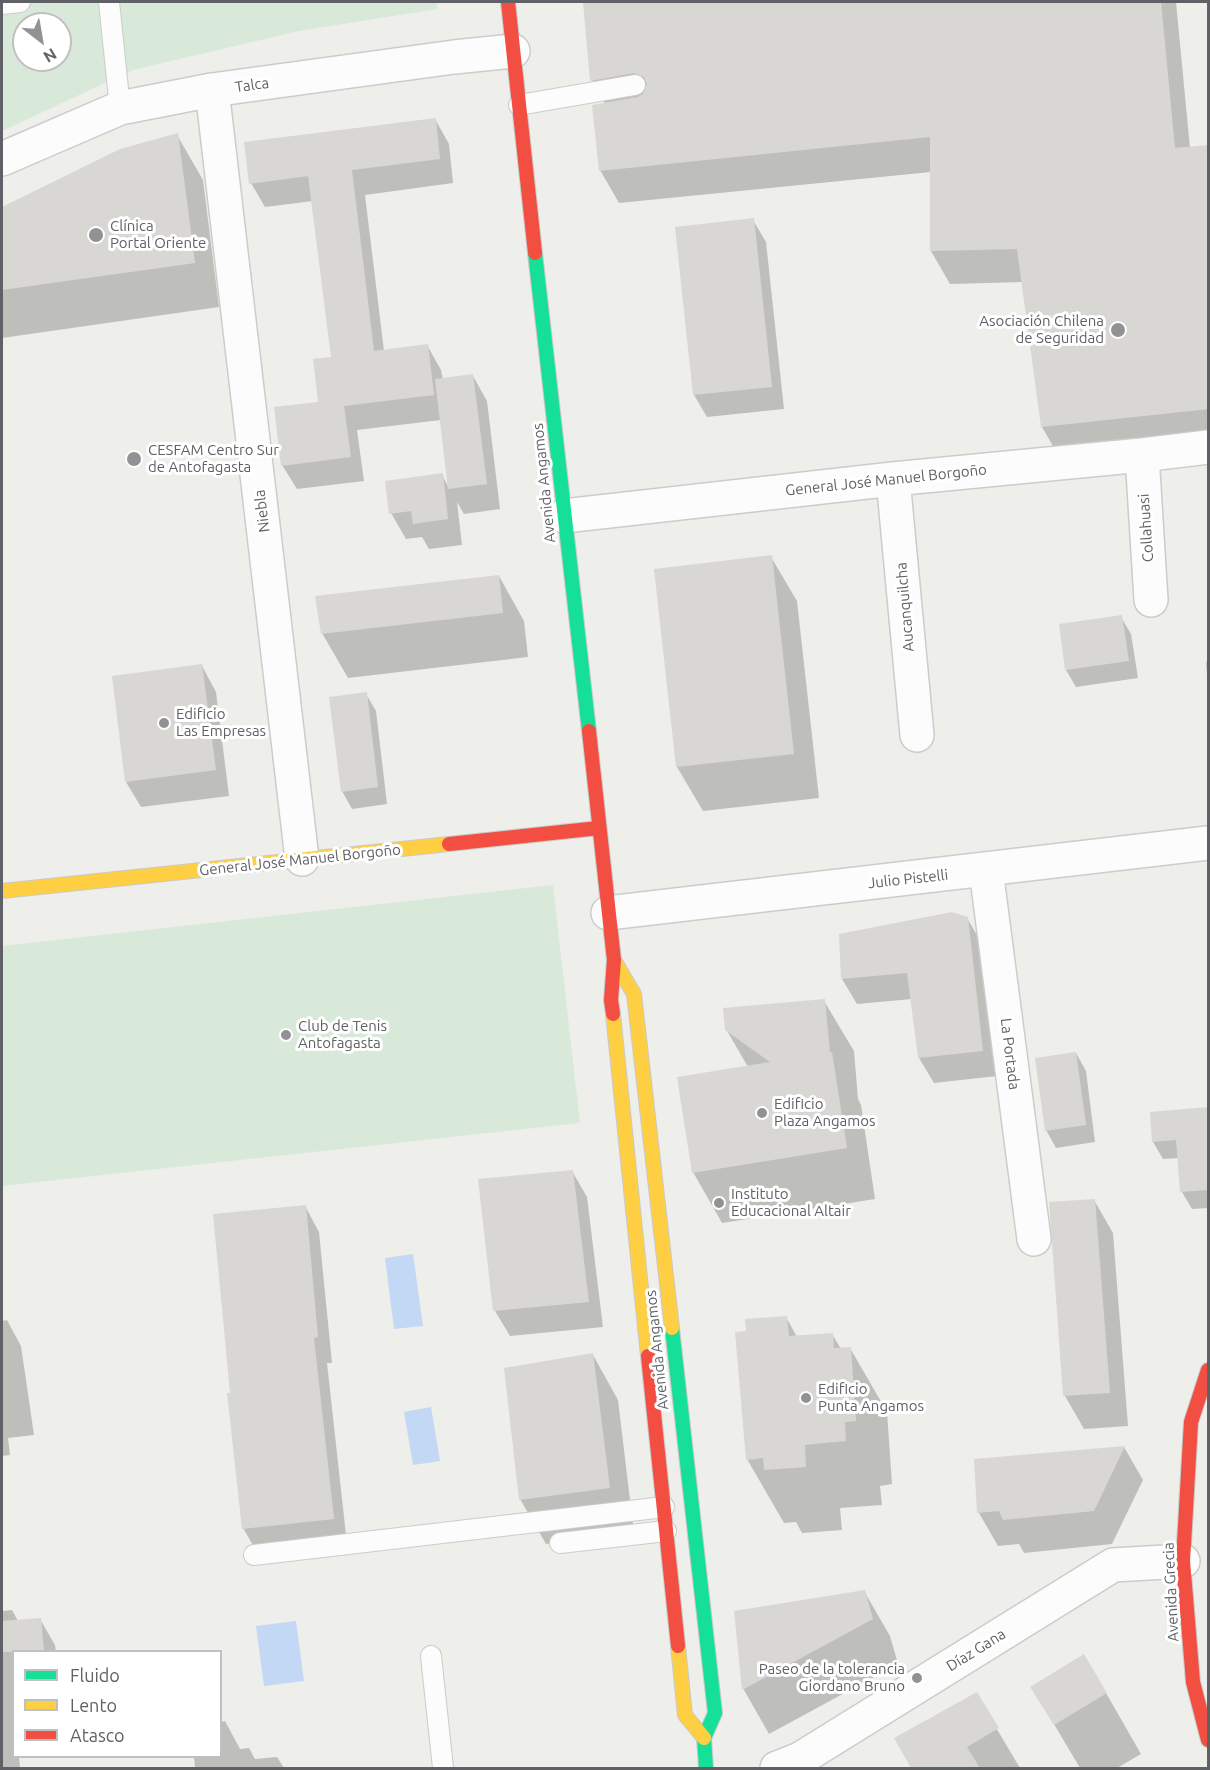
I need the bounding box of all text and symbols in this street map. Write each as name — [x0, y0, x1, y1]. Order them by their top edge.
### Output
north arrow — [12, 12, 72, 72]
text: N — [40, 45, 60, 67]
street label: Talca — [234, 74, 270, 96]
place label: Clínica Portal Oriente — [110, 217, 206, 252]
marker: Clínica Portal Oriente — [87, 226, 105, 244]
place label: Asociación Chilena de Seguridad — [979, 312, 1104, 347]
marker: Asociación Chilena de Seguridad — [1109, 321, 1127, 339]
street label: Avenida Angamos — [529, 422, 559, 544]
place label: CESFAM Centro Sur de Antofagasta — [148, 441, 279, 476]
marker: CESFAM Centro Sur de Antofagasta — [125, 450, 143, 468]
street label: General José Manuel Borgoño — [784, 460, 988, 500]
street label: Niebla — [250, 489, 274, 533]
street label: Collahuasi — [1135, 493, 1157, 563]
street label: Aucanquilcha — [892, 562, 918, 652]
place label: Edificio Las Empresas — [176, 705, 266, 740]
marker: Edificio Las Empresas — [157, 716, 171, 730]
street label: General José Manuel Borgoño — [198, 840, 402, 880]
street label: Julio Pistelli — [867, 866, 949, 892]
place label: Club de Tenis Antofagasta — [298, 1017, 387, 1052]
street label: La Portada — [997, 1017, 1023, 1091]
marker: Club de Tenis Antofagasta — [279, 1028, 293, 1042]
place label: Edificio Plaza Angamos — [774, 1095, 876, 1130]
marker: Edificio Plaza Angamos — [755, 1106, 769, 1120]
place label: Instituto Educacional Altair — [731, 1185, 851, 1220]
marker: Instituto Educacional Altair — [712, 1196, 726, 1210]
street label: Avenida Angamos — [642, 1289, 672, 1411]
place label: Edificio Punta Angamos — [818, 1380, 924, 1415]
marker: Edificio Punta Angamos — [799, 1391, 813, 1405]
street label: Avenida Grecia — [1159, 1542, 1183, 1642]
street label: Díaz Gana — [943, 1625, 1009, 1675]
legend — [12, 1650, 222, 1758]
place label: Paseo de la tolerancia Giordano Bruno — [759, 1660, 905, 1695]
text: Fluido — [70, 1665, 120, 1685]
marker: Paseo de la tolerancia Giordano Bruno — [910, 1671, 924, 1685]
text: Lento — [70, 1695, 117, 1715]
text: Atasco — [70, 1725, 125, 1745]

